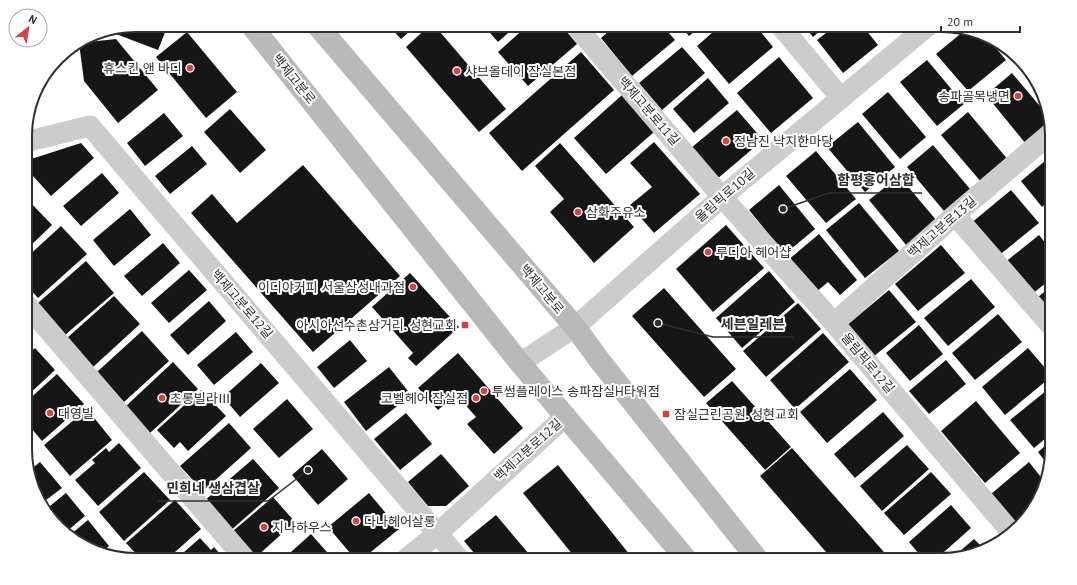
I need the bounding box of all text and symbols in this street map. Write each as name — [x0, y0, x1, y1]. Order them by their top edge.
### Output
north arrow — [8, 8, 48, 48]
scale bar — [941, 8, 1020, 34]
text: N — [26, 11, 40, 27]
text: 20 m — [947, 14, 973, 29]
street label: 백제고분로 — [269, 50, 319, 108]
place label: 휴스킨 앤 바디 — [103, 60, 182, 77]
marker: 휴스킨 앤 바디 — [185, 63, 195, 73]
place label: 샤브올데이 잠실본점 — [465, 63, 576, 80]
marker: 샤브올데이 잠실본점 — [452, 66, 462, 76]
street label: 백제고분로11길 — [614, 73, 684, 149]
place label: 송파골목냉면 — [938, 88, 1010, 105]
marker: 송파골목냉면 — [1013, 91, 1023, 101]
place label: 정남진 낙지한마당 — [734, 133, 833, 150]
marker: 정남진 낙지한마당 — [721, 136, 731, 146]
street label: 올림픽로10길 — [692, 164, 758, 226]
callout: 함평홍어삼합 — [829, 167, 922, 193]
text: 함평홍어삼합 — [837, 171, 915, 189]
street label: 백제고분로13길 — [904, 192, 980, 262]
place label: 삼화주유소 — [586, 204, 646, 221]
marker: 삼화주유소 — [573, 207, 583, 217]
place label: 루디아 헤어샵 — [716, 244, 791, 261]
marker: 루디아 헤어샵 — [703, 247, 713, 257]
street label: 백제고분로 — [516, 261, 568, 317]
street label: 백제고분로12길 — [207, 266, 277, 342]
place label: 이디야커피 서울삼성내과점 — [258, 279, 405, 296]
marker: 이디야커피 서울삼성내과점 — [408, 282, 418, 292]
callout: 세븐일레븐 — [713, 311, 793, 337]
text: 세븐일레븐 — [721, 315, 785, 333]
place label: 아시아선수촌삼거리. 성현교회 — [296, 317, 457, 334]
marker: 아시아선수촌삼거리. 성현교회 — [460, 320, 470, 330]
street label: 올림픽로12길 — [838, 329, 898, 397]
place label: 투썸플레이스 송파잠실H타워점 — [492, 383, 660, 400]
marker: 투썸플레이스 송파잠실H타워점 — [479, 386, 489, 396]
place label: 초롱빌라Ⅲ — [170, 390, 231, 407]
place label: 코벨헤어 잠실점 — [381, 390, 468, 407]
marker: 초롱빌라Ⅲ — [157, 393, 167, 403]
marker: 코벨헤어 잠실점 — [471, 393, 481, 403]
place label: 대영빌 — [58, 405, 94, 422]
place label: 잠실근린공원. 성현교회 — [674, 406, 799, 423]
marker: 대영빌 — [45, 408, 55, 418]
marker: 잠실근린공원. 성현교회 — [661, 409, 671, 419]
street label: 백제고분로12길 — [490, 415, 566, 485]
callout: 민희네 생삼겹살 — [158, 475, 268, 501]
text: 민희네 생삼겹살 — [166, 479, 260, 497]
place label: 다나헤어살롱 — [364, 513, 436, 530]
marker: 다나헤어살롱 — [351, 516, 361, 526]
place label: 지나하우스 — [272, 519, 332, 536]
marker: 지나하우스 — [259, 522, 269, 532]

